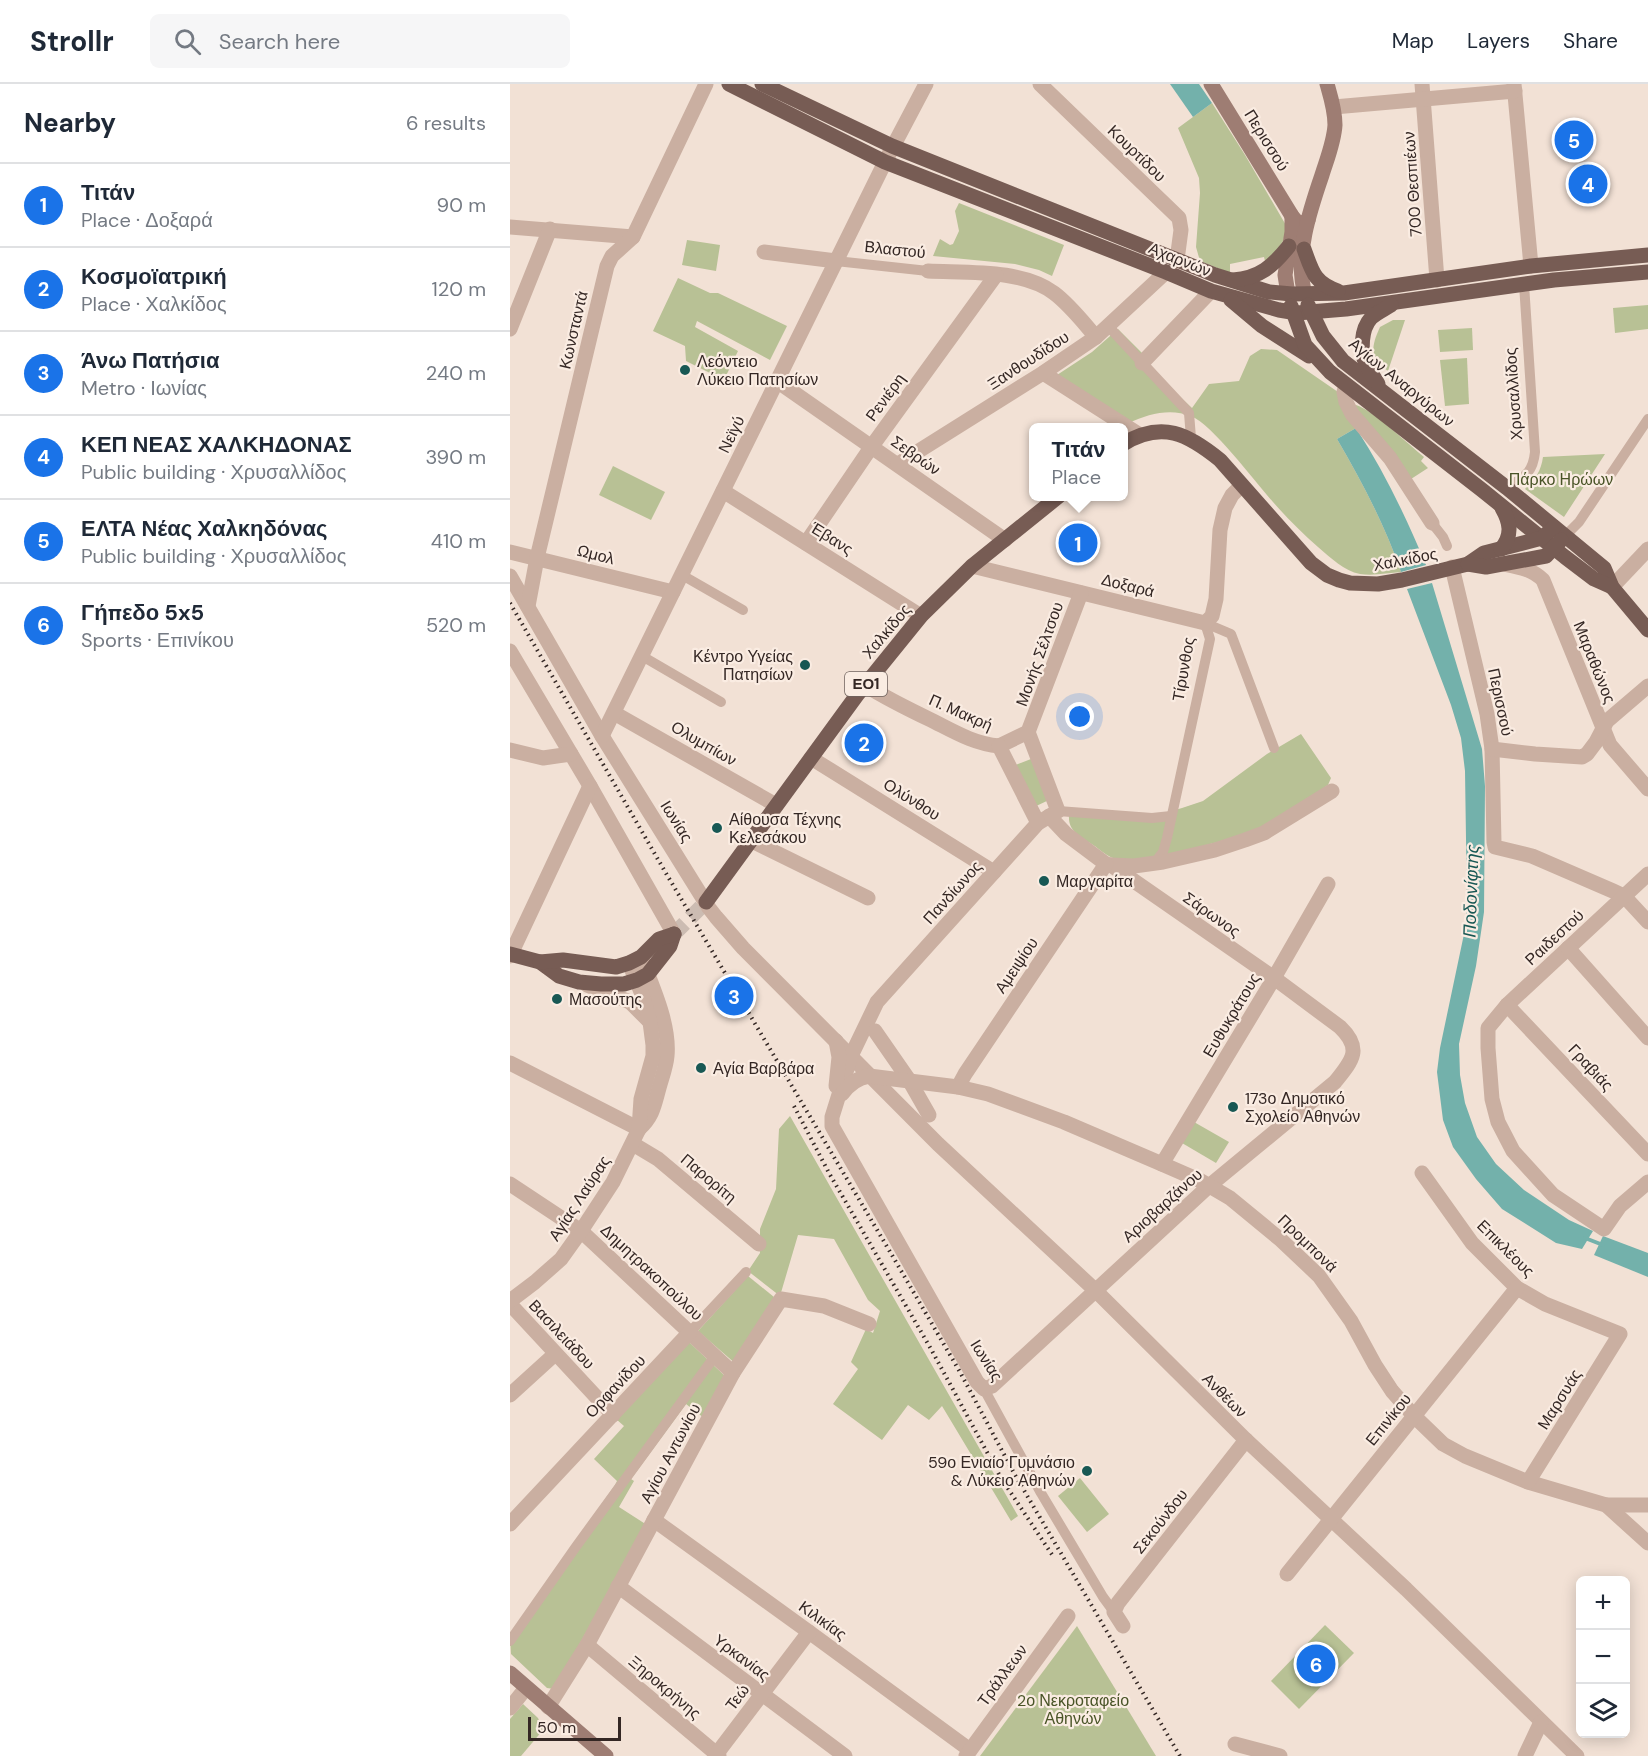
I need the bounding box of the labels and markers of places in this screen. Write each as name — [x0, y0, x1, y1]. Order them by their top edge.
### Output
pin: 5 — [1554, 118, 1594, 162]
pin: 4 — [1568, 162, 1608, 206]
place label: Λεόντειο Λύκειο Πατησίων — [697, 351, 818, 390]
marker: Λεόντειο Λύκειο Πατησίων — [678, 363, 692, 377]
pin: 1 — [1058, 520, 1098, 566]
place label: Κέντρο Υγείας Πατησίων — [693, 646, 793, 685]
marker: Κέντρο Υγείας Πατησίων — [798, 658, 812, 672]
pin: 2 — [844, 720, 884, 766]
place label: Αίθουσα Τέχνης Κελεσάκου — [729, 809, 842, 848]
marker: Αίθουσα Τέχνης Κελεσάκου — [710, 821, 724, 835]
place label: Μαργαρίτα — [1056, 871, 1133, 892]
marker: Μαργαρίτα — [1037, 874, 1051, 888]
pin: 3 — [714, 974, 754, 1018]
place label: Μασούτης — [569, 989, 642, 1010]
marker: Μασούτης — [550, 992, 564, 1006]
place label: Αγία Βαρβάρα — [713, 1058, 814, 1079]
marker: Αγία Βαρβάρα — [694, 1061, 708, 1075]
place label: 173ο Δημοτικό Σχολείο Αθηνών — [1245, 1088, 1360, 1127]
marker: 173ο Δημοτικό Σχολείο Αθηνών — [1226, 1100, 1240, 1114]
place label: 59ο Ενιαίο Γυμνάσιο & Λύκειο Αθηνών — [928, 1452, 1075, 1491]
marker: 59ο Ενιαίο Γυμνάσιο & Λύκειο Αθηνών — [1080, 1464, 1094, 1478]
pin: 6 — [1296, 1642, 1336, 1686]

